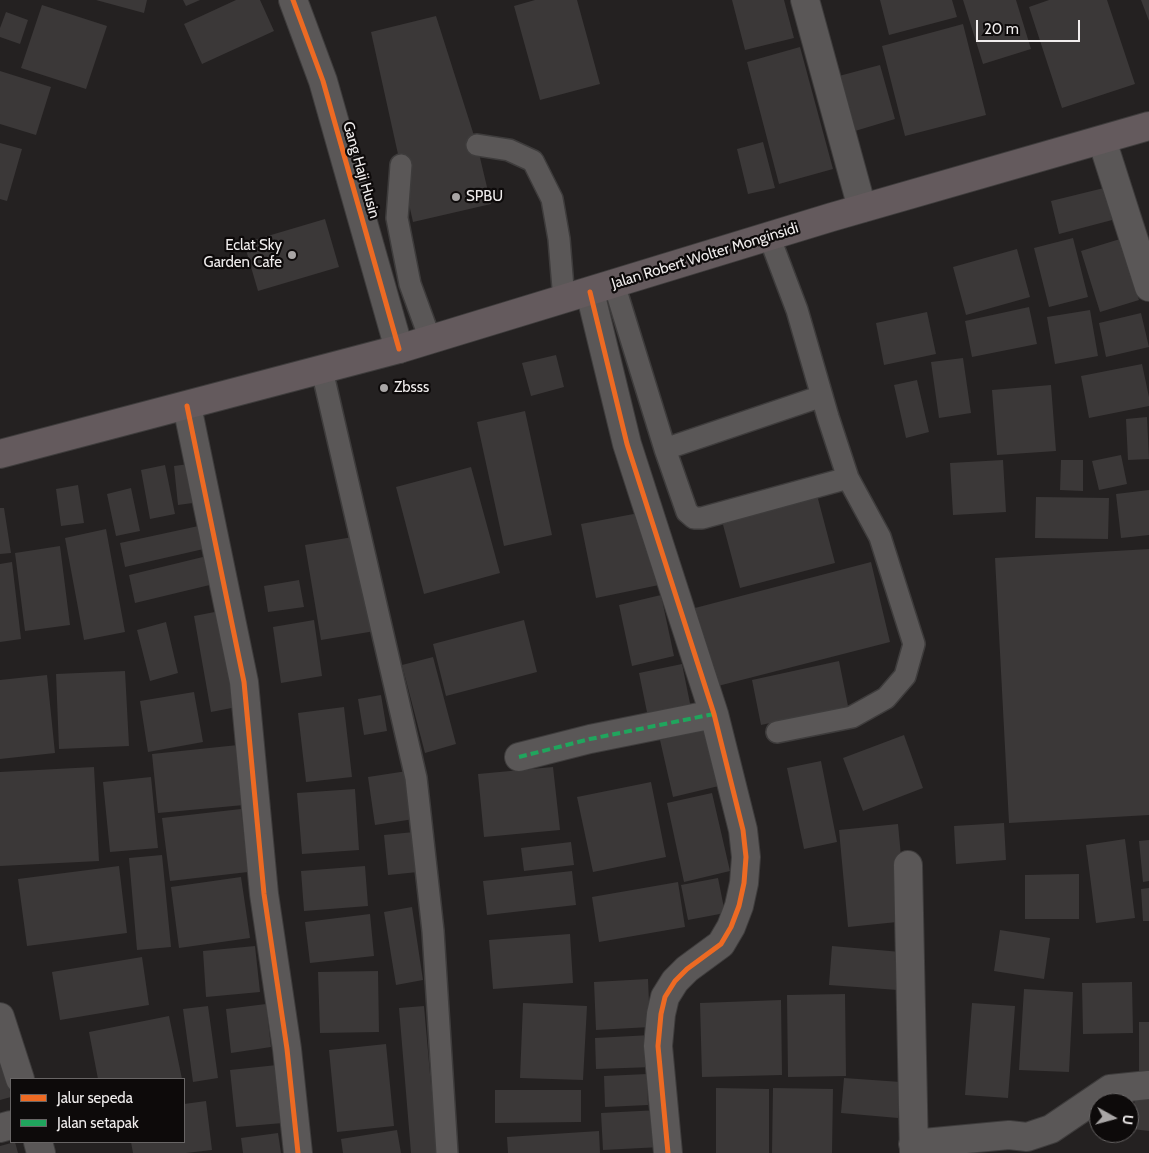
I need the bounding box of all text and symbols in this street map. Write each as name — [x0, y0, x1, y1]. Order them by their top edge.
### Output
scale bar — [979, 10, 1083, 42]
text: 20 m — [984, 20, 1019, 38]
street label: Gang Haji Husin — [339, 119, 383, 221]
place label: SPBU — [466, 188, 503, 206]
marker: SPBU — [450, 191, 462, 203]
street label: Jalan Robert Wolter Monginsidi — [609, 219, 801, 293]
place label: Eclat Sky Garden Cafe — [204, 237, 282, 272]
marker: Eclat Sky Garden Cafe — [286, 249, 298, 261]
place label: Zbsss — [394, 379, 429, 397]
marker: Zbsss — [378, 382, 390, 394]
legend — [10, 1078, 185, 1143]
text: Jalur sepeda — [57, 1089, 133, 1107]
north arrow — [1089, 1093, 1139, 1143]
text: Jalan setapak — [57, 1114, 139, 1132]
text: U — [1118, 1114, 1137, 1126]

